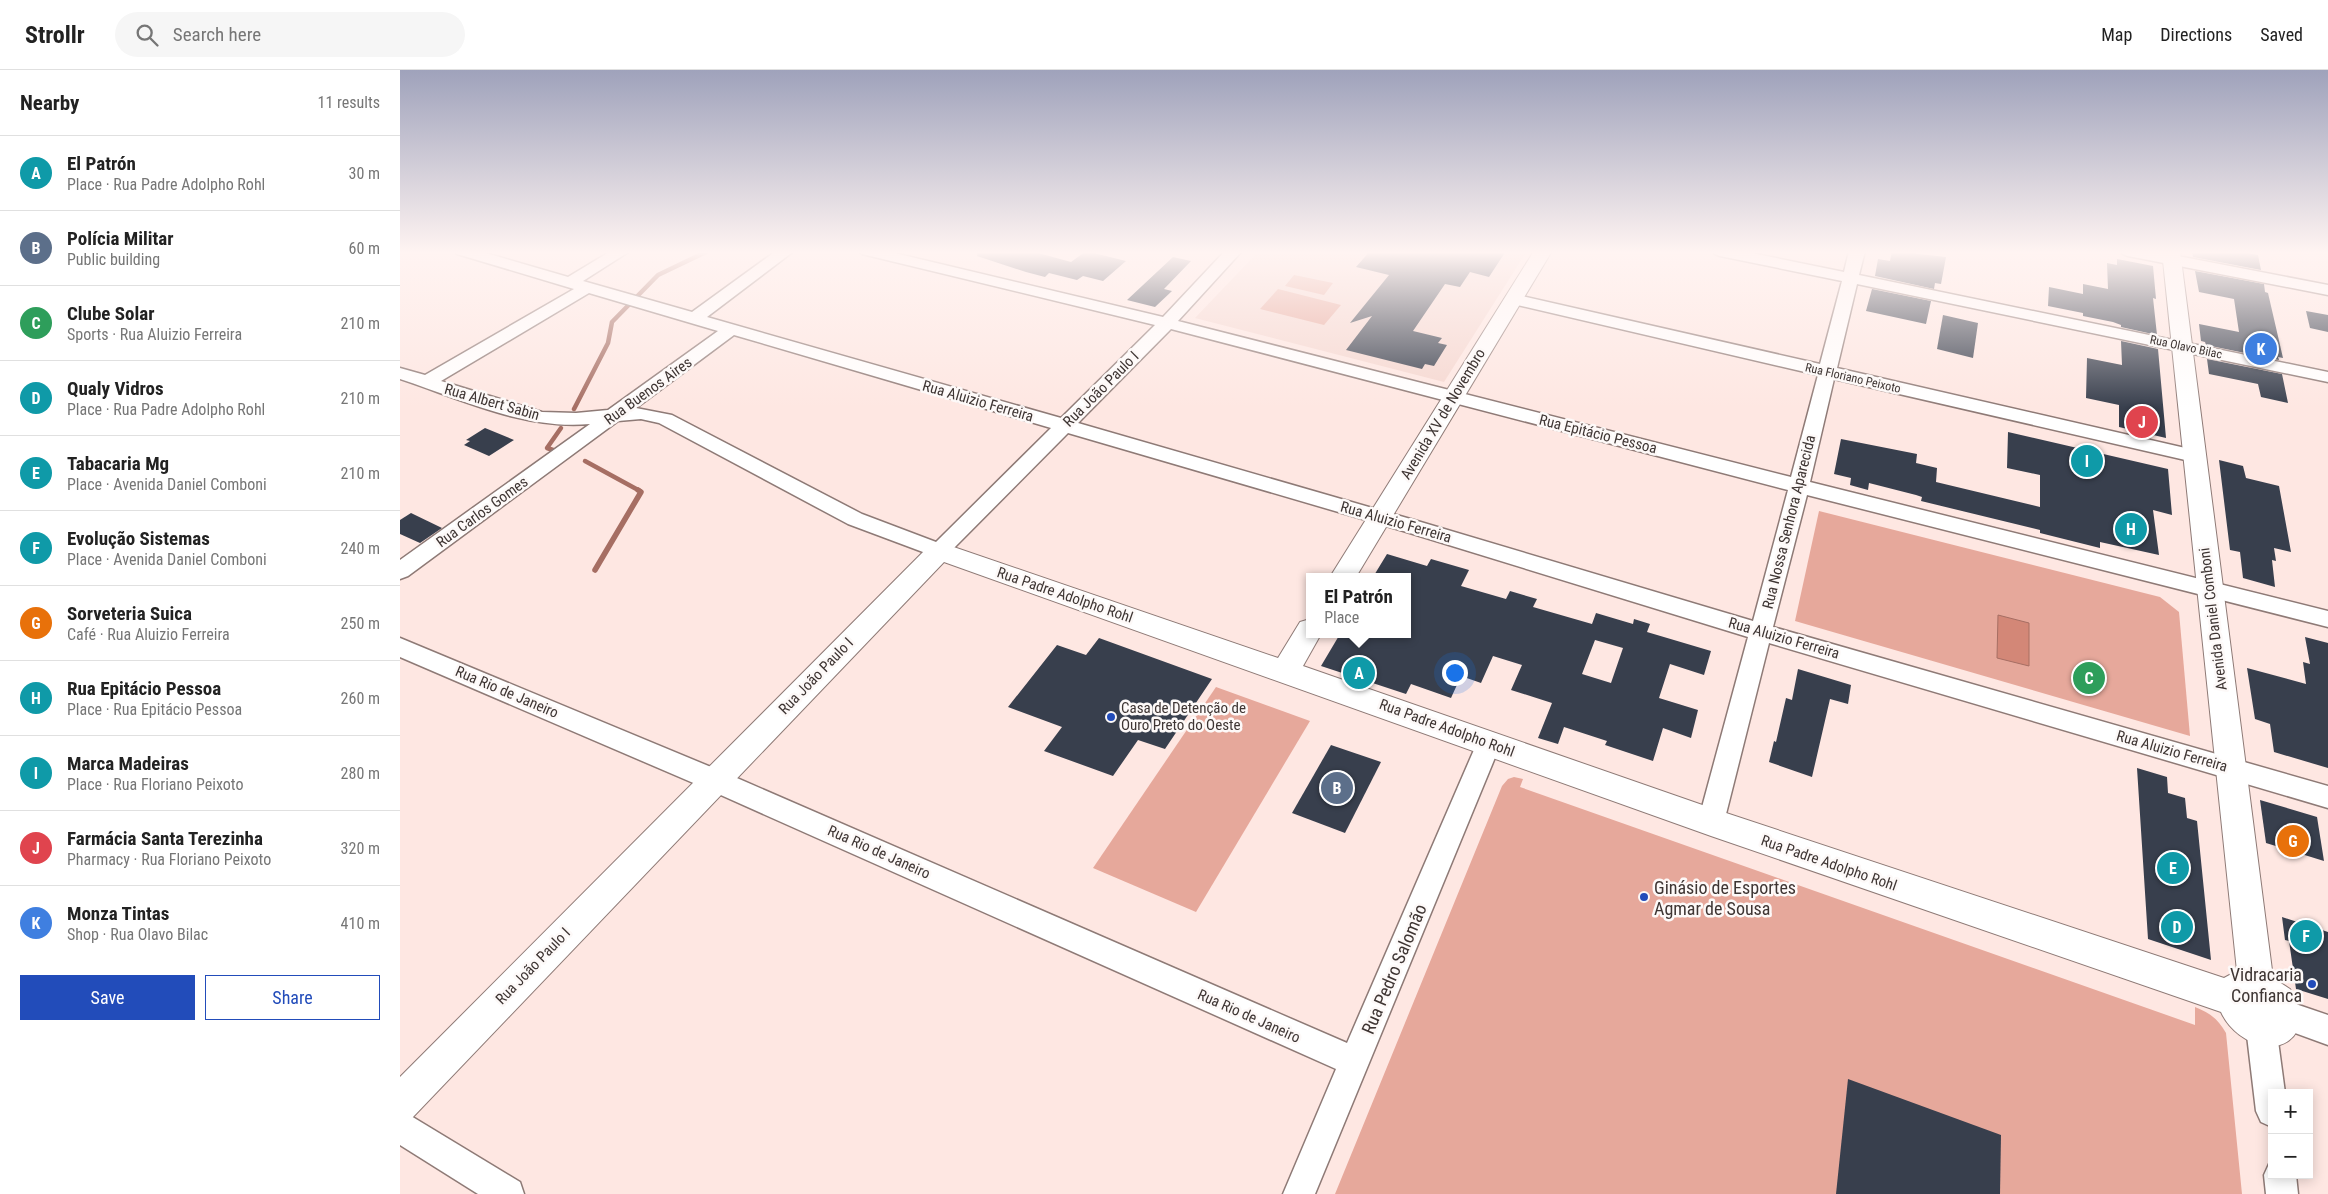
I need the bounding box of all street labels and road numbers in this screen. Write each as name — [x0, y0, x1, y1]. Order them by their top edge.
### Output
street label: Rua Olavo Bilac — [2149, 333, 2224, 362]
street label: Avenida XV de Novembro — [1397, 345, 1489, 483]
street label: Rua João Paulo I — [1059, 347, 1143, 431]
street label: Rua Buenos Aires — [601, 353, 695, 429]
street label: Rua Floriano Peixoto — [1804, 360, 1902, 396]
street label: Rua Aluizio Ferreira — [920, 377, 1036, 425]
street label: Rua Albert Sabin — [442, 380, 542, 424]
street label: Rua Epitácio Pessoa — [1537, 411, 1659, 457]
street label: Rua Nossa Senhora Aparecida — [1759, 433, 1819, 611]
street label: Rua Carlos Gomes — [433, 473, 531, 551]
street label: Rua Aluizio Ferreira — [1338, 498, 1454, 546]
street label: Avenida Daniel Comboni — [2195, 547, 2231, 691]
street label: Rua Padre Adolpho Rohl — [995, 563, 1135, 627]
street label: Rua Aluizio Ferreira — [1726, 614, 1842, 662]
street label: Rua João Paulo I — [775, 634, 857, 718]
street label: Rua Rio de Janeiro — [453, 662, 561, 722]
street label: Rua Padre Adolpho Rohl — [1377, 695, 1517, 761]
street label: Rua Aluizio Ferreira — [2114, 727, 2230, 775]
street label: Rua Rio de Janeiro — [825, 821, 933, 883]
street label: Rua Padre Adolpho Rohl — [1759, 831, 1899, 895]
street label: Rua Pedro Salomão — [1357, 901, 1431, 1037]
street label: Rua João Paulo I — [492, 924, 574, 1008]
street label: Rua Rio de Janeiro — [1195, 985, 1303, 1047]

